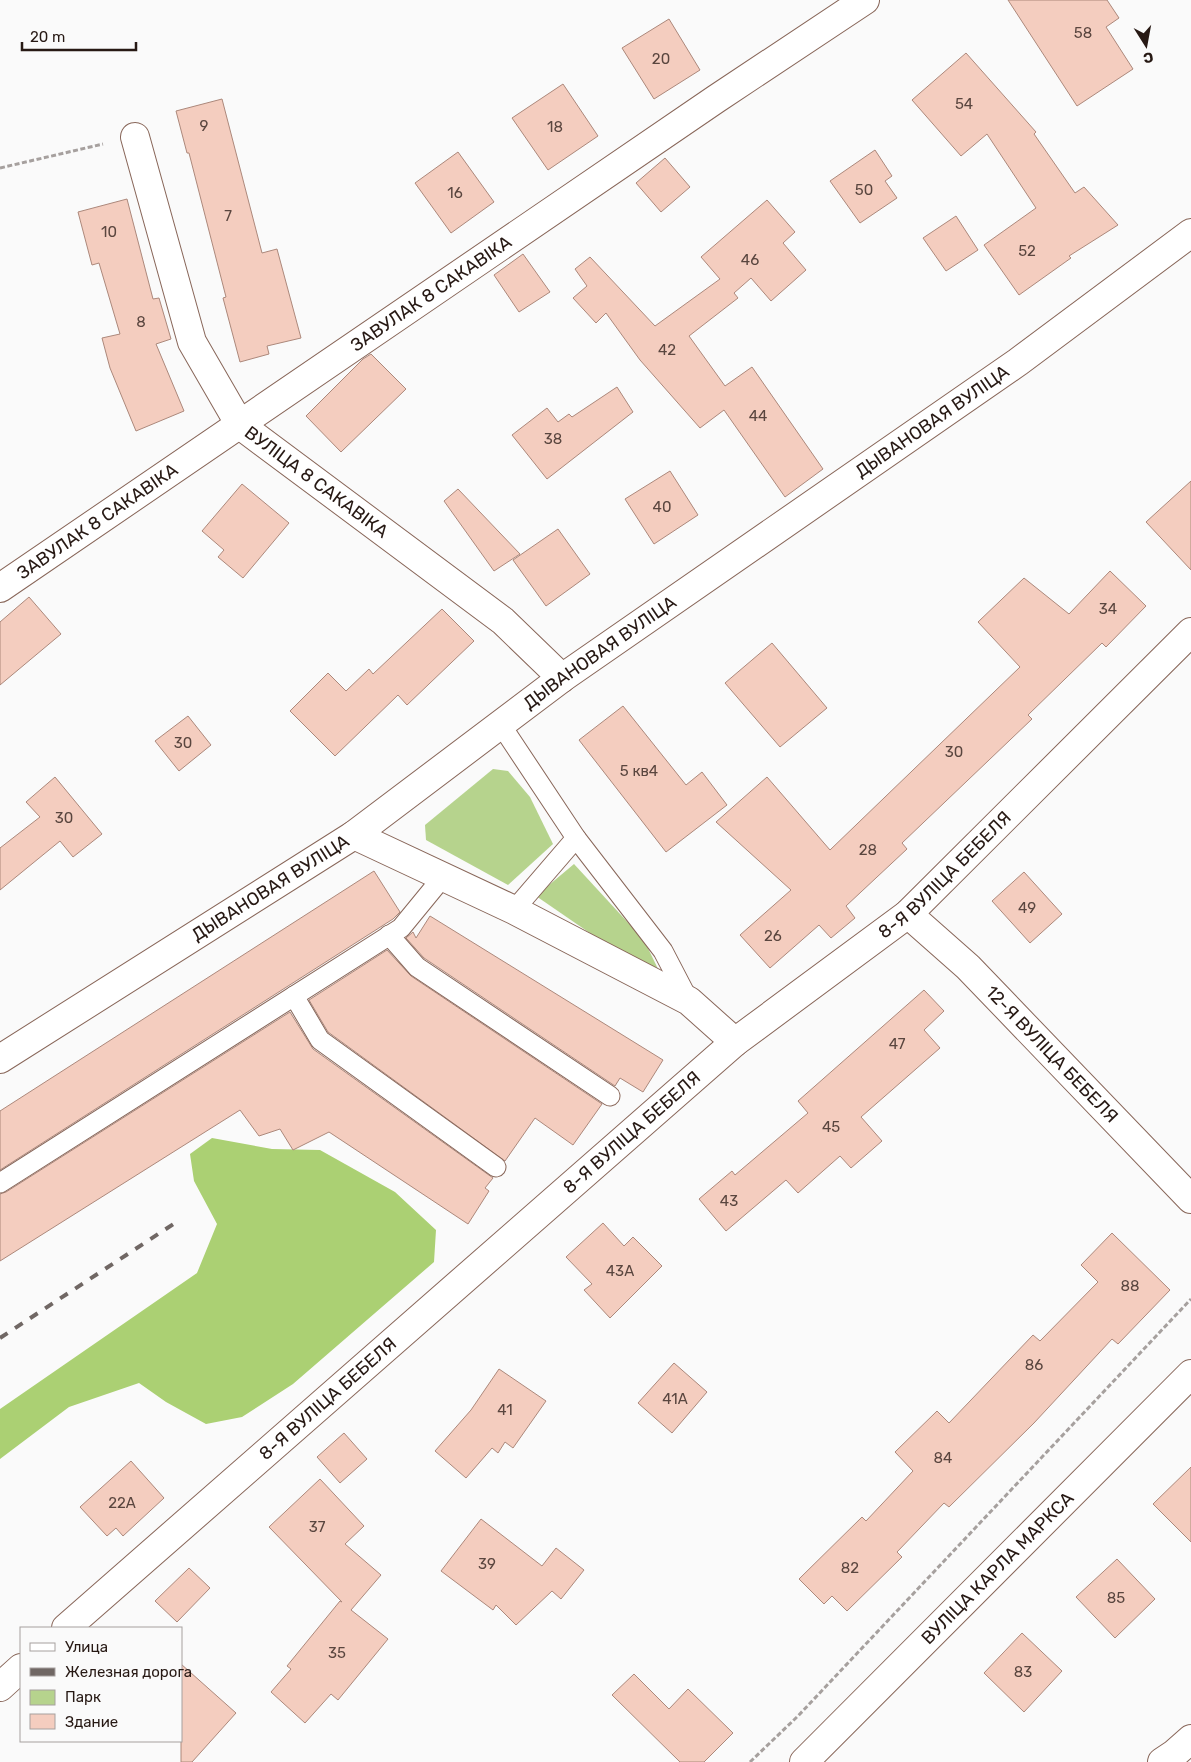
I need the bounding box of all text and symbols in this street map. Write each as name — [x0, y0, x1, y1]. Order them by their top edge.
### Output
scale bar — [22, 20, 136, 52]
north arrow — [1121, 20, 1171, 70]
house number: 58 — [1074, 24, 1092, 42]
text: 20 m — [30, 28, 65, 46]
text: С — [1142, 48, 1155, 67]
house number: 20 — [652, 50, 670, 68]
house number: 54 — [955, 95, 973, 113]
house number: 9 — [200, 117, 209, 135]
house number: 18 — [547, 118, 563, 136]
house number: 50 — [855, 181, 873, 199]
house number: 16 — [447, 184, 463, 202]
house number: 7 — [224, 207, 232, 225]
house number: 10 — [101, 223, 117, 241]
street label: ЗАВУЛАК 8 САКАВІКА — [346, 231, 516, 356]
house number: 52 — [1018, 242, 1036, 260]
house number: 46 — [741, 251, 759, 269]
house number: 8 — [136, 313, 146, 331]
house number: 42 — [658, 341, 676, 359]
street label: ДЫВАНОВАЯ ВУЛІЦА — [851, 361, 1013, 482]
house number: 44 — [749, 407, 767, 425]
street label: ВУЛІЦА 8 САКАВІКА — [240, 421, 393, 543]
house number: 38 — [544, 430, 562, 448]
street label: ЗАВУЛАК 8 САКАВІКА — [13, 459, 182, 584]
house number: 40 — [653, 498, 671, 516]
street label: ДЫВАНОВАЯ ВУЛІЦА — [519, 591, 680, 714]
house number: 34 — [1099, 600, 1117, 618]
house number: 30 — [174, 734, 192, 752]
house number: 30 — [945, 743, 963, 761]
house number: 5 кв4 — [620, 762, 658, 780]
street label: 8-Я ВУЛІЦА БЕБЕЛЯ — [874, 807, 1016, 943]
house number: 30 — [55, 809, 73, 827]
street label: ДЫВАНОВАЯ ВУЛІЦА — [188, 830, 353, 946]
house number: 28 — [859, 841, 877, 859]
house number: 49 — [1018, 899, 1036, 917]
house number: 26 — [764, 927, 782, 945]
street label: 12-Я ВУЛІЦА БЕБЕЛЯ — [981, 981, 1123, 1127]
house number: 47 — [889, 1035, 906, 1053]
street label: 8-Я ВУЛІЦА БЕБЕЛЯ — [558, 1066, 705, 1199]
house number: 45 — [822, 1118, 840, 1136]
house number: 43 — [720, 1192, 738, 1210]
house number: 43А — [606, 1262, 634, 1280]
house number: 88 — [1120, 1277, 1140, 1295]
street label: 8-Я ВУЛІЦА БЕБЕЛЯ — [255, 1333, 401, 1465]
house number: 86 — [1025, 1356, 1043, 1374]
house number: 41А — [662, 1390, 688, 1408]
house number: 41 — [497, 1401, 513, 1419]
house number: 84 — [934, 1449, 952, 1467]
street label: ВУЛІЦА КАРЛА МАРКСА — [917, 1487, 1078, 1649]
house number: 22А — [108, 1494, 136, 1512]
house number: 37 — [309, 1518, 326, 1536]
house number: 39 — [478, 1555, 496, 1573]
house number: 82 — [841, 1559, 859, 1577]
house number: 85 — [1107, 1589, 1125, 1607]
legend — [20, 1627, 182, 1742]
text: Улица — [65, 1638, 108, 1656]
house number: 35 — [328, 1644, 346, 1662]
text: Железная дорога — [65, 1663, 192, 1681]
house number: 83 — [1014, 1663, 1032, 1681]
text: Парк — [65, 1688, 101, 1706]
text: Здание — [65, 1713, 118, 1731]

